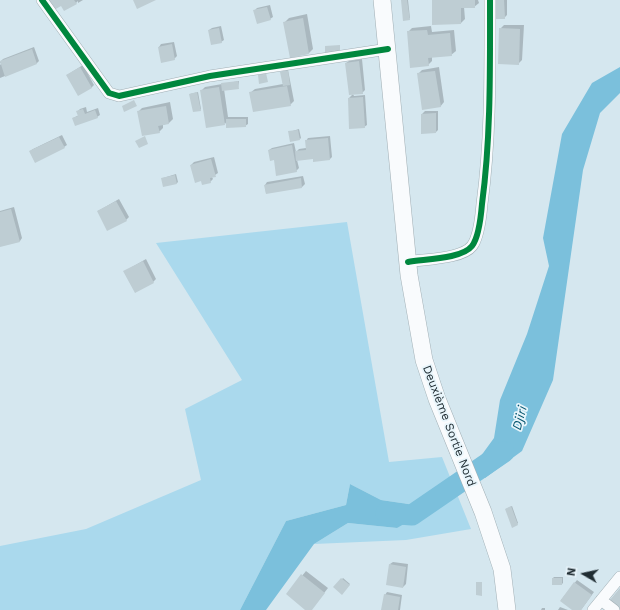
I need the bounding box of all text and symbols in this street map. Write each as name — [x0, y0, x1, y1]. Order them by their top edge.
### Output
street label: Deuxième Sortie Nord — [419, 363, 479, 489]
water label: Djiri — [509, 404, 531, 432]
north arrow — [564, 554, 604, 594]
text: N — [565, 567, 579, 577]

